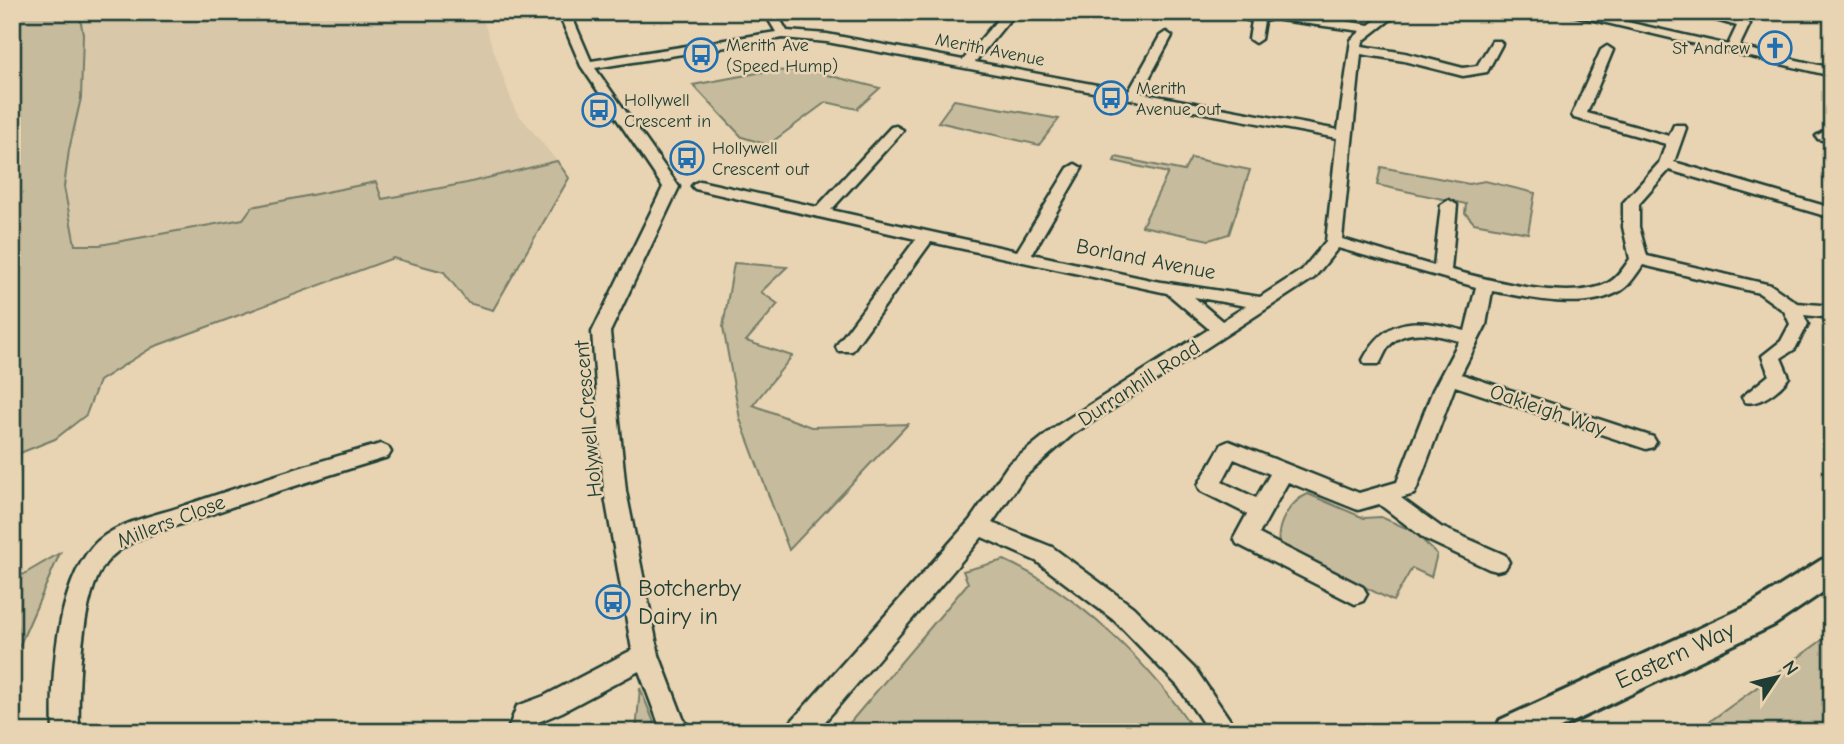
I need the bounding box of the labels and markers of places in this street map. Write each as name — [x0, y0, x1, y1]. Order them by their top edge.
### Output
church icon: St Andrew — [1756, 29, 1794, 67]
place label: Merith Ave (Speed Hump) — [726, 35, 838, 77]
bus stop icon: Merith Ave (Speed Hump) — [682, 36, 720, 74]
place label: St Andrew — [1672, 38, 1750, 59]
place label: Merith Avenue out — [1136, 78, 1222, 120]
bus stop icon: Merith Avenue out — [1092, 79, 1130, 117]
place label: Hollywell Crescent in — [624, 90, 711, 132]
bus stop icon: Hollywell Crescent in — [580, 91, 618, 129]
place label: Hollywell Crescent out — [712, 138, 810, 180]
bus stop icon: Hollywell Crescent out — [668, 139, 706, 177]
place label: Botcherby Dairy in — [638, 574, 741, 630]
bus stop icon: Botcherby Dairy in — [594, 583, 632, 621]

